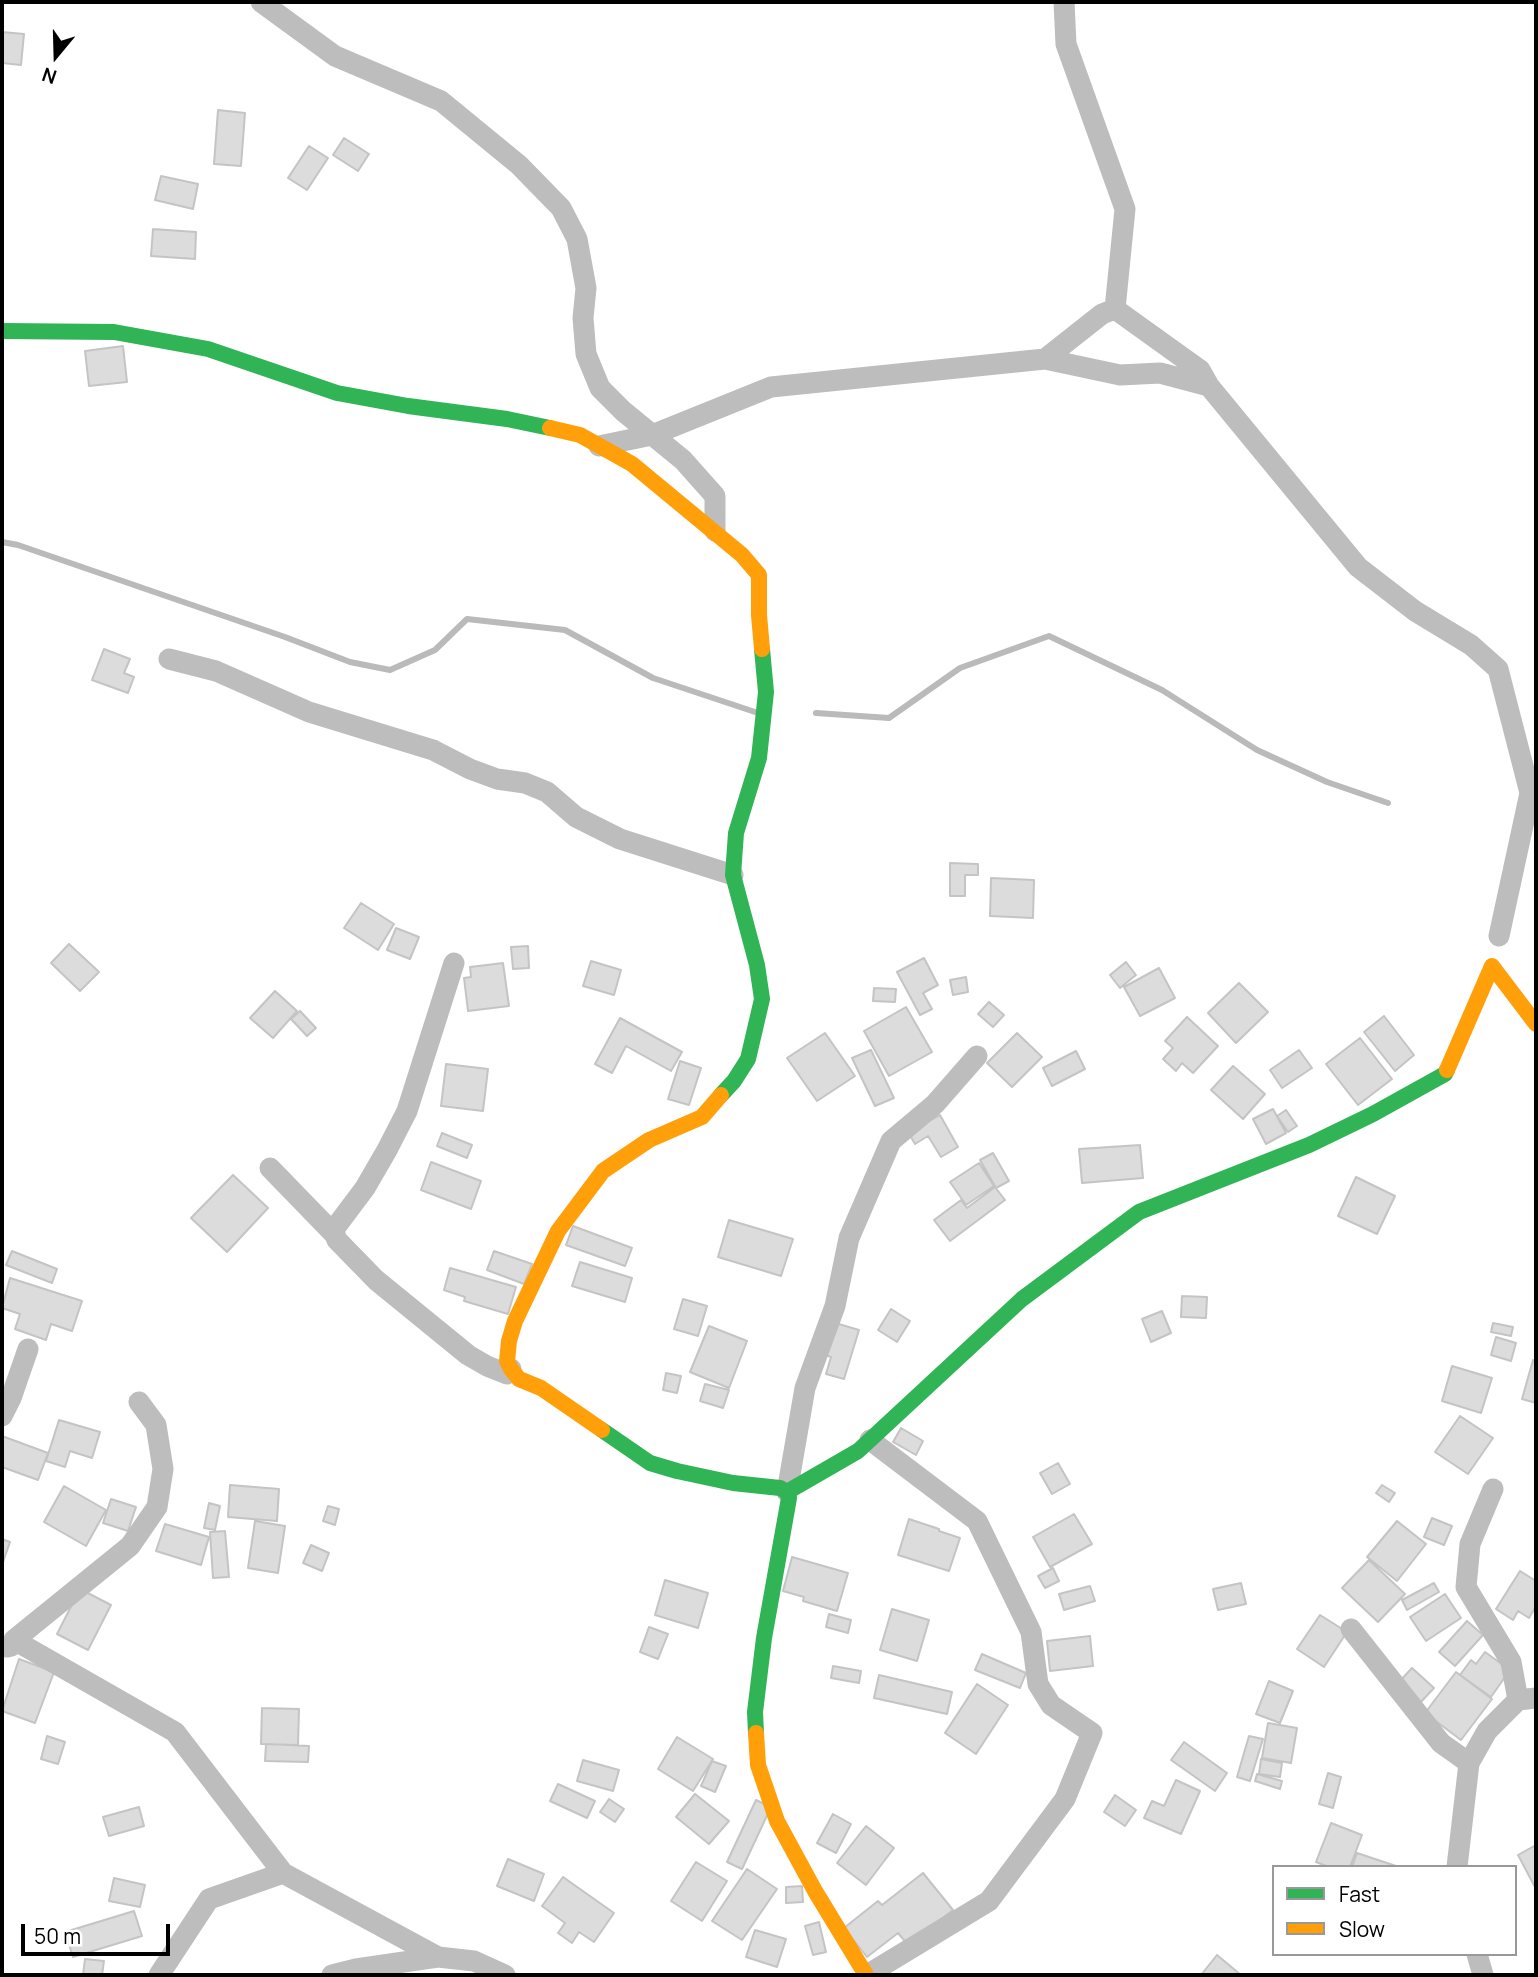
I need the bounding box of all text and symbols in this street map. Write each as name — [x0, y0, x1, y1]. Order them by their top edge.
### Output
north arrow — [21, 21, 91, 91]
text: N — [38, 61, 60, 90]
legend — [1272, 1865, 1517, 1956]
text: Fast — [1339, 1880, 1380, 1908]
scale bar — [24, 1910, 173, 1954]
text: Slow — [1339, 1915, 1385, 1943]
text: 50 m — [34, 1922, 81, 1950]

